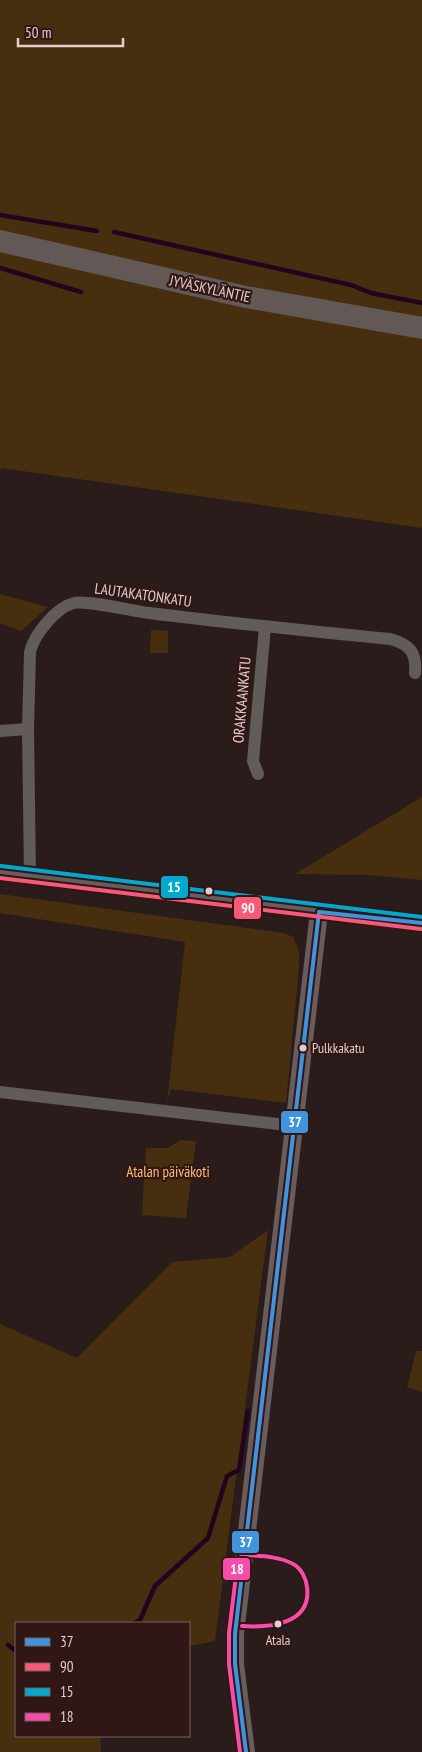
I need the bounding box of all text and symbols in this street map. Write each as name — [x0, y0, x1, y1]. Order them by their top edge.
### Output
scale bar — [18, 15, 122, 47]
text: 50 m — [25, 23, 51, 42]
street label: JYVÄSKYLÄNTIE — [167, 270, 252, 306]
street label: LAUTAKATONKATU — [93, 578, 193, 611]
street label: ORAKKAANKATU — [228, 656, 255, 744]
line badge: 15 — [160, 875, 189, 899]
text: 15 — [167, 878, 181, 896]
unlabelled marker — [204, 886, 214, 896]
line badge: 90 — [233, 896, 262, 920]
text: 90 — [241, 899, 255, 917]
place label: Pulkkakatu — [312, 1039, 365, 1057]
marker: Pulkkakatu — [298, 1043, 308, 1053]
line badge: 37 — [280, 1110, 309, 1134]
text: 37 — [288, 1113, 302, 1131]
park label: Atalan päiväkoti — [126, 1162, 210, 1181]
line badge: 37 — [231, 1530, 260, 1554]
text: 37 — [239, 1533, 253, 1551]
line badge: 18 — [222, 1557, 251, 1581]
text: 18 — [230, 1560, 244, 1578]
marker: Atala — [273, 1619, 283, 1629]
legend — [15, 1622, 190, 1737]
place label: Atala — [266, 1631, 290, 1649]
text: 37 — [60, 1632, 74, 1651]
text: 90 — [60, 1657, 74, 1676]
text: 15 — [60, 1682, 74, 1701]
text: 18 — [60, 1707, 74, 1726]

